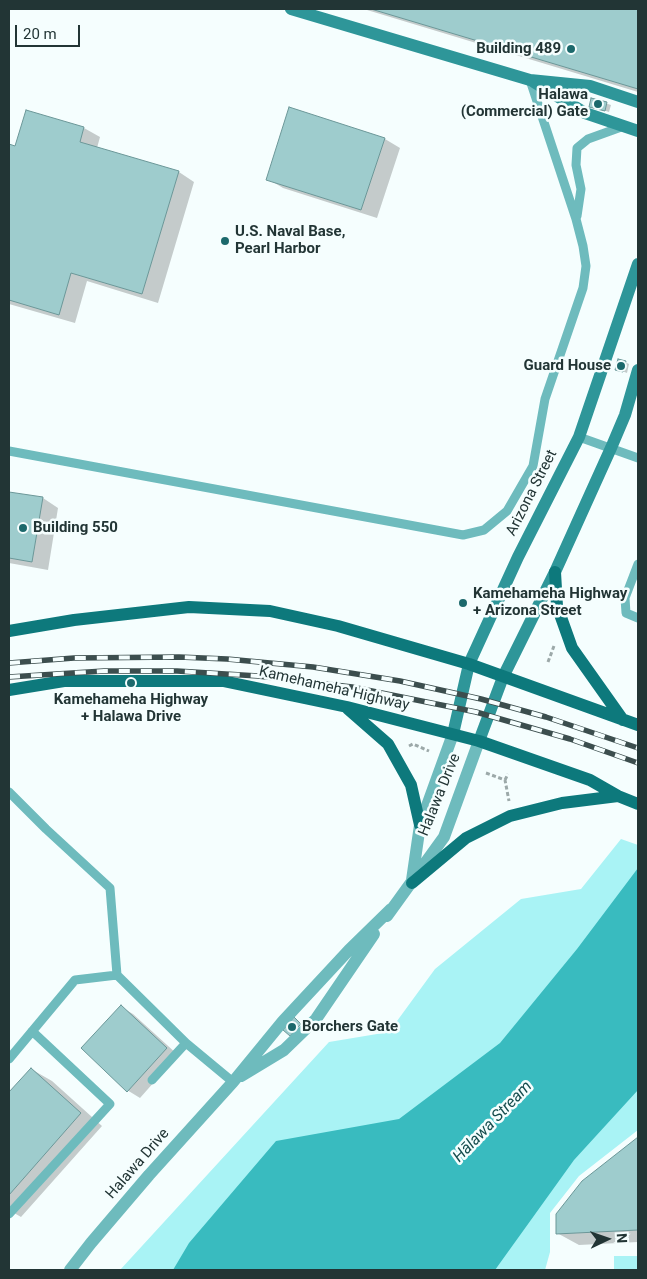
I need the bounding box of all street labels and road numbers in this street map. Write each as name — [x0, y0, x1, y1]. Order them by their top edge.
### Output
street label: Arizona Street — [503, 447, 561, 539]
street label: Kamehameha Highway — [257, 663, 411, 715]
street label: Halawa Drive — [415, 751, 465, 839]
street label: Halawa Drive — [102, 1125, 174, 1203]

